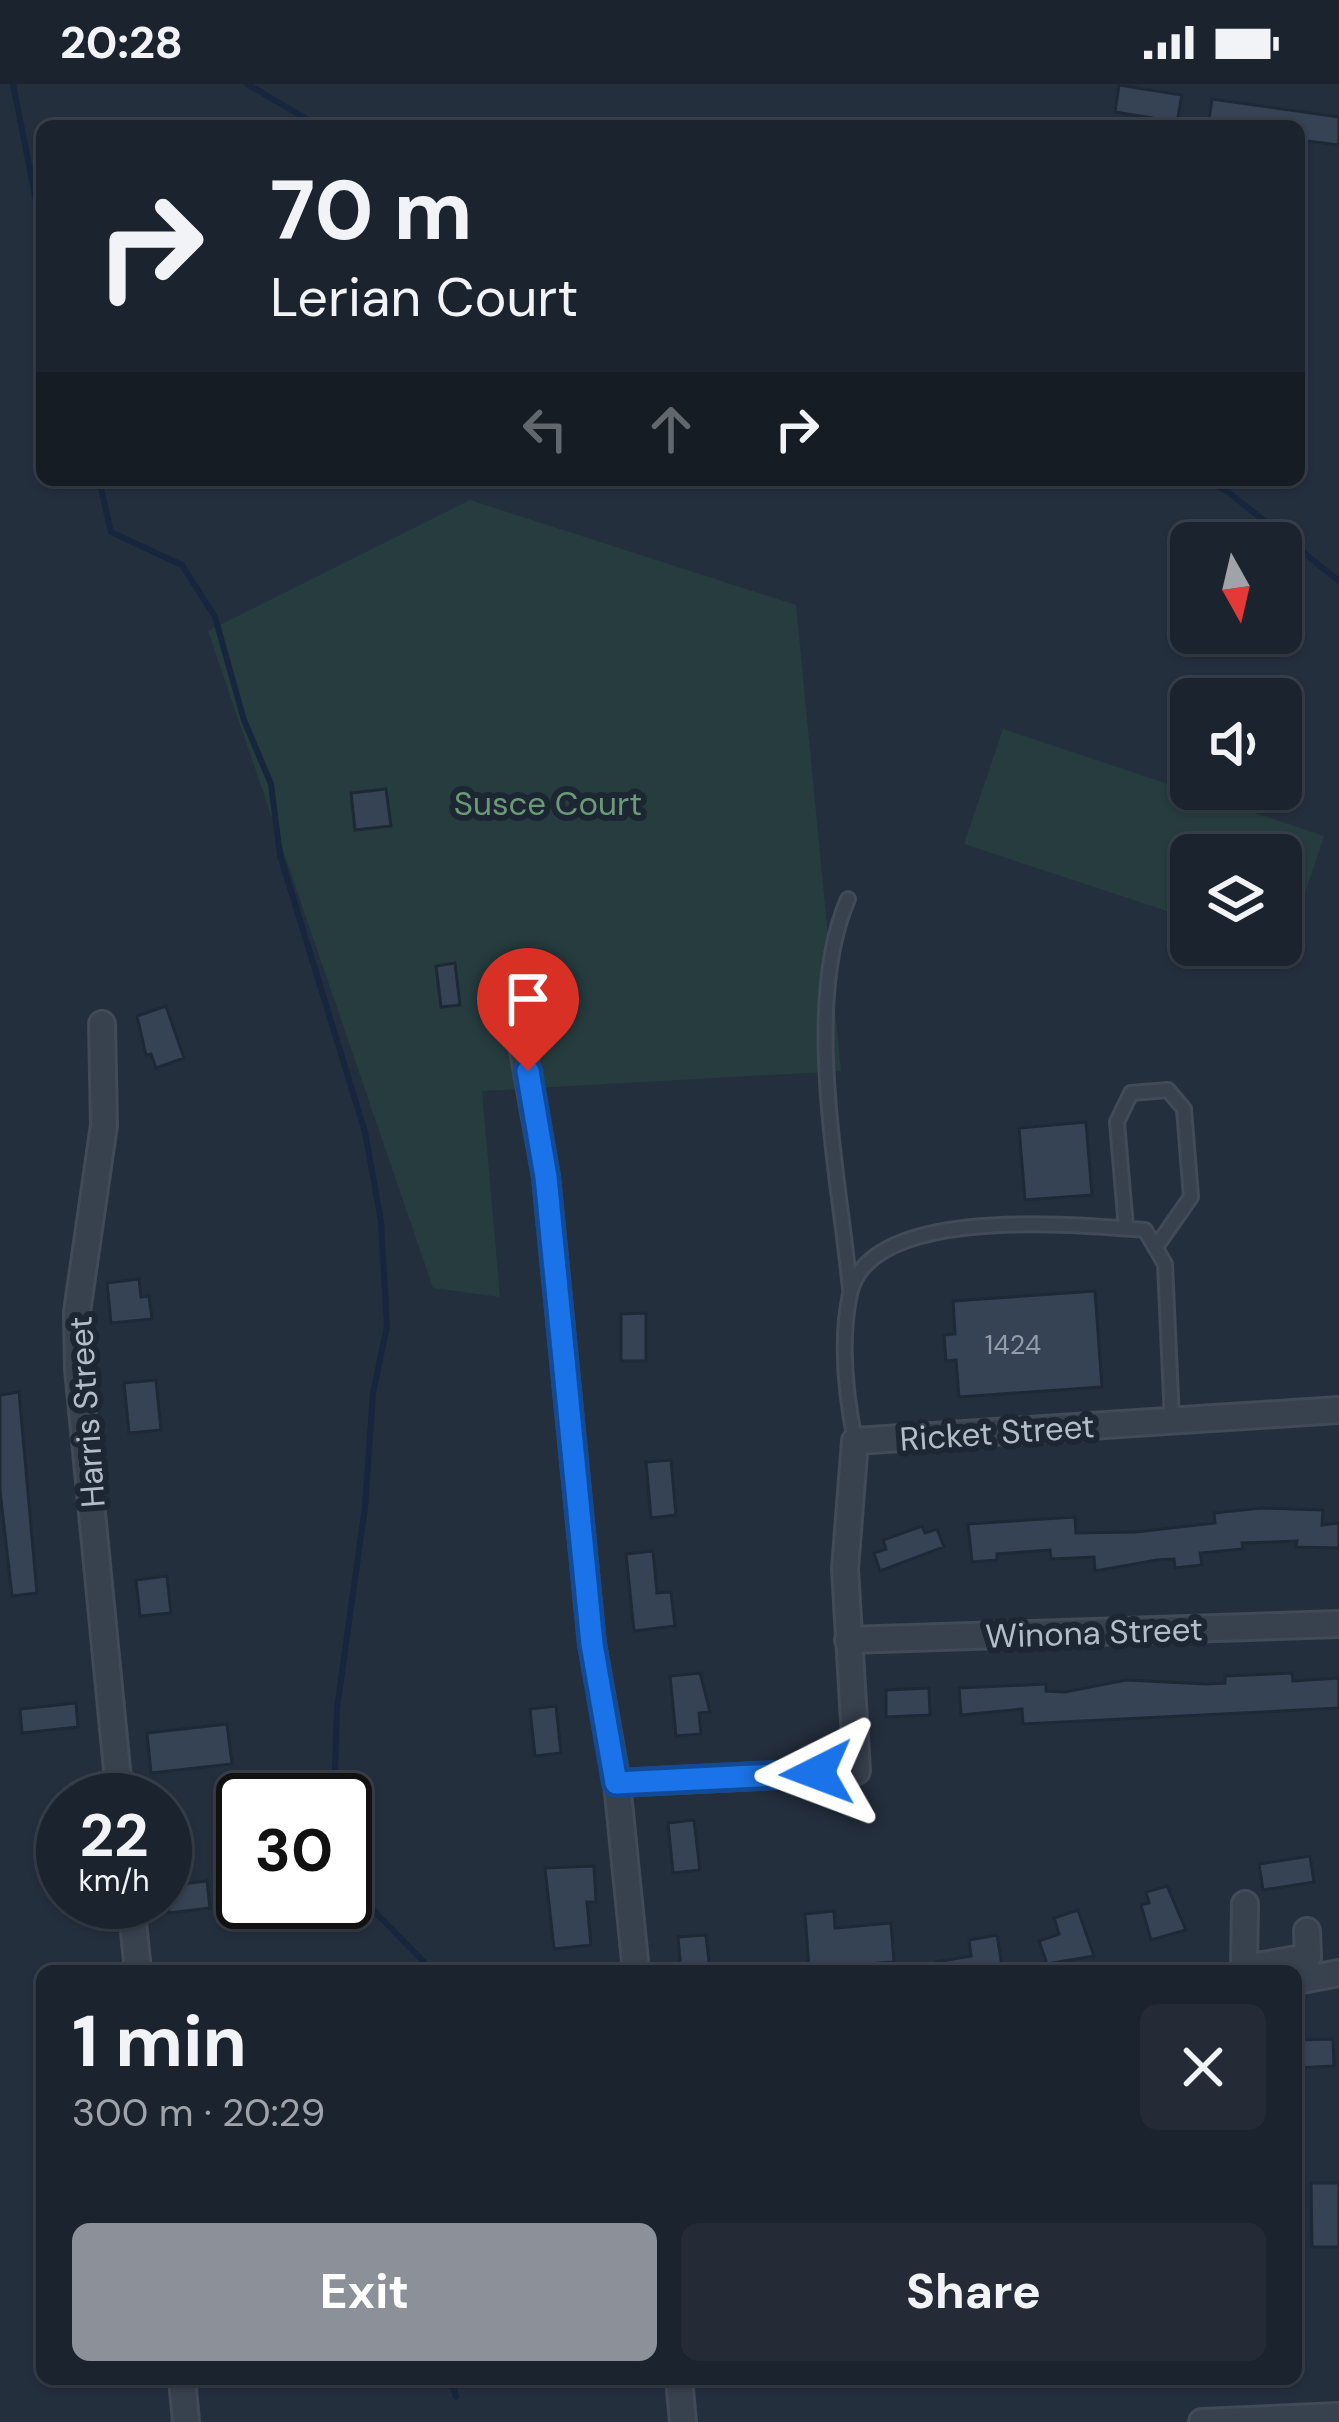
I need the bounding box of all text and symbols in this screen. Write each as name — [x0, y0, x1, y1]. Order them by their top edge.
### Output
text: 20:28 — [60, 13, 183, 72]
text: 70 m — [270, 156, 473, 265]
icon: right — [72, 168, 228, 324]
text: Lerian Court — [270, 262, 579, 333]
icon: left — [512, 396, 578, 462]
icon: ahead — [638, 396, 704, 462]
icon: right — [764, 396, 830, 462]
north arrow — [1170, 522, 1302, 654]
map controls — [1170, 522, 1302, 966]
button: sound — [1170, 678, 1302, 810]
park label: Susce Court — [454, 782, 642, 825]
button: layers — [1170, 834, 1302, 966]
pin — [477, 948, 579, 1071]
icon: arrive — [495, 966, 561, 1032]
street label: Harris Street — [58, 1315, 115, 1509]
house number: 1424 — [985, 1327, 1041, 1362]
street label: Ricket Street — [898, 1404, 1096, 1461]
street label: Winona Street — [985, 1607, 1203, 1658]
position arrow — [754, 1710, 880, 1836]
speed limit sign: 30 — [216, 1773, 372, 1929]
text: 22 — [79, 1796, 149, 1875]
text: km/h — [79, 1861, 149, 1900]
text: 1 min — [72, 1995, 247, 2088]
button: close — [1140, 2004, 1266, 2130]
text: 300 m · 20:29 — [72, 2087, 325, 2138]
button: Exit — [72, 2223, 657, 2361]
button: Share — [681, 2223, 1266, 2361]

